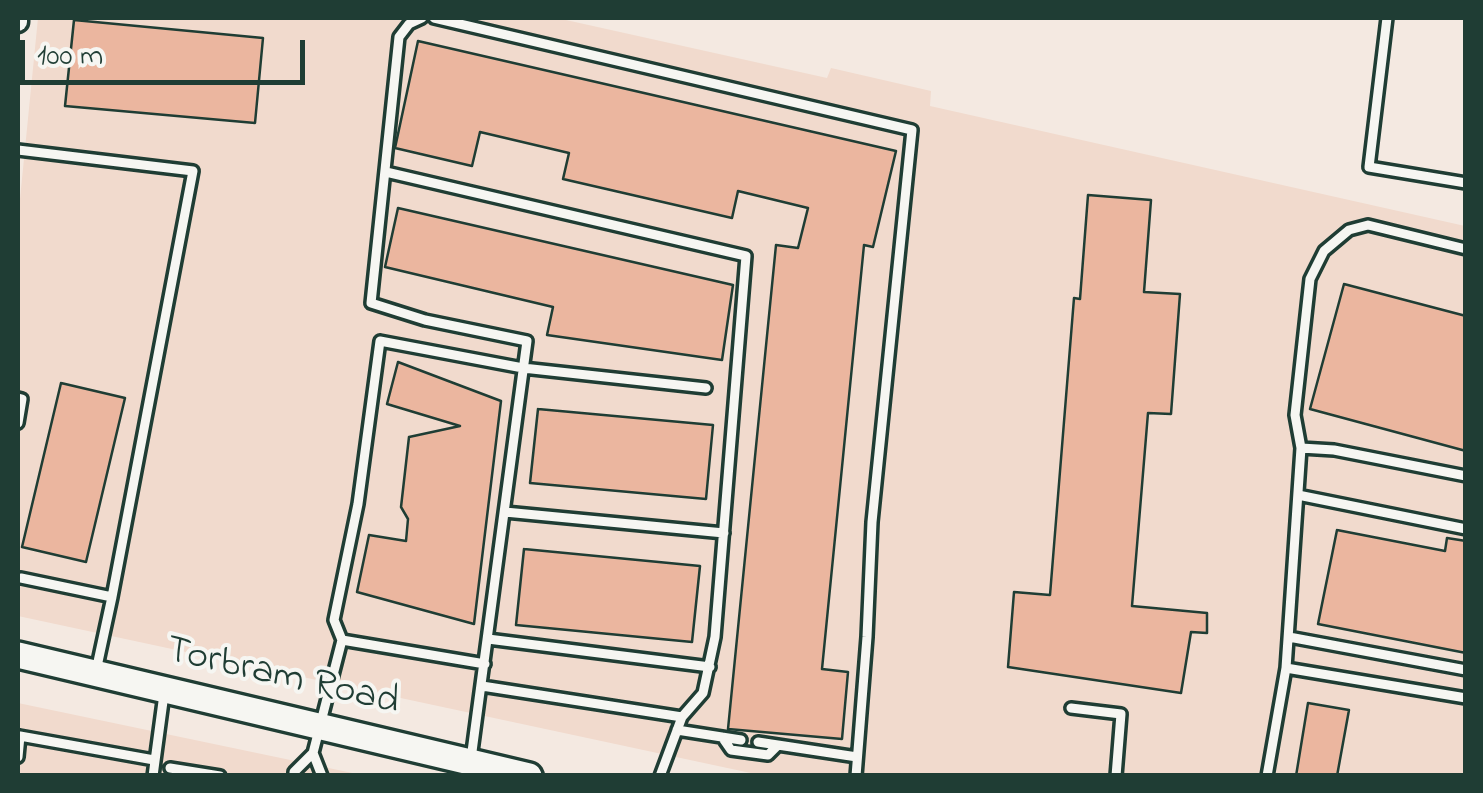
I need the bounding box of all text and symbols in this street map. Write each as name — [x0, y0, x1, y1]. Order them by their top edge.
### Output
scale bar — [25, 20, 310, 82]
text: 100 m — [37, 35, 103, 79]
street label: Torbram Road — [161, 629, 403, 729]

